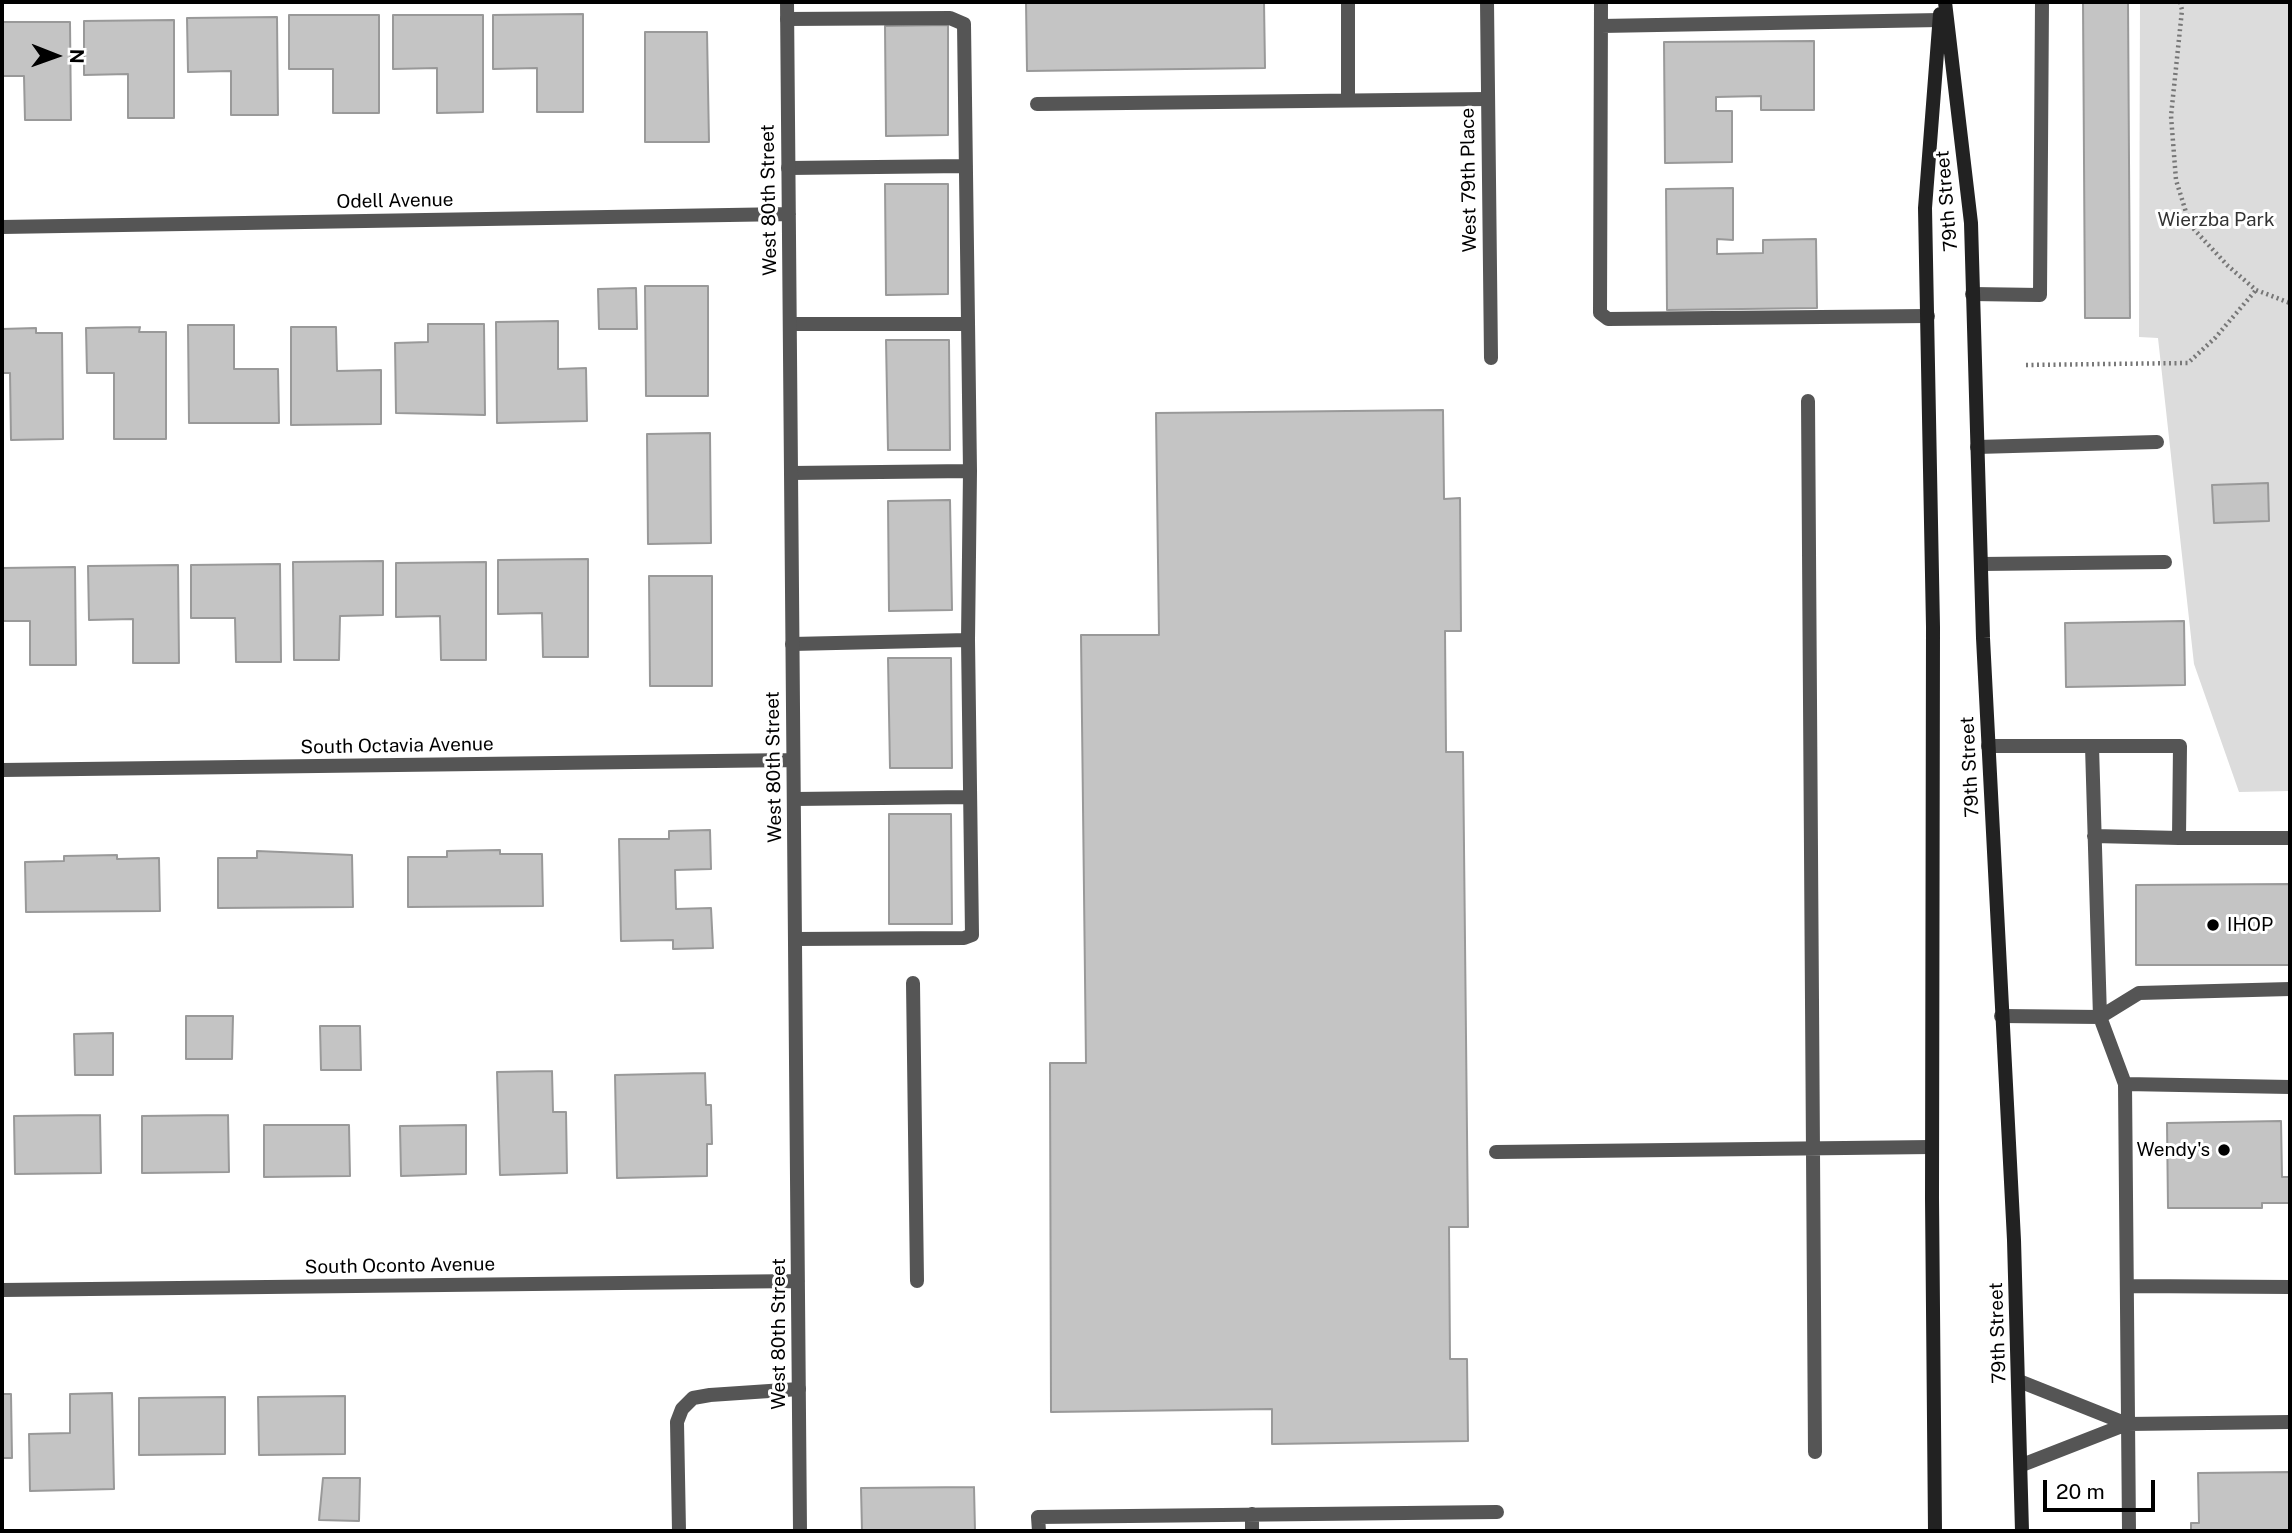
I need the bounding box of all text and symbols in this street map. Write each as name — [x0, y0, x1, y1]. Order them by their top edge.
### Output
north arrow — [21, 21, 91, 91]
text: N — [66, 49, 88, 64]
street label: West 79th Place — [1456, 108, 1482, 252]
street label: West 80th Street — [756, 124, 782, 276]
street label: 79th Street — [1931, 150, 1963, 252]
street label: Odell Avenue — [336, 189, 454, 213]
park label: Wierzba Park — [2157, 209, 2275, 231]
street label: West 80th Street — [761, 691, 787, 843]
street label: 79th Street — [1956, 716, 1984, 818]
street label: South Octavia Avenue — [300, 733, 494, 759]
place label: IHOP — [2227, 914, 2273, 936]
marker: IHOP — [2205, 917, 2221, 933]
place label: Wendy's — [2136, 1139, 2210, 1161]
marker: Wendy's — [2216, 1142, 2232, 1158]
street label: South Oconto Avenue — [305, 1253, 495, 1279]
street label: West 80th Street — [768, 1258, 790, 1410]
street label: 79th Street — [1985, 1282, 2011, 1384]
scale bar — [2047, 1466, 2159, 1510]
text: 20 m — [2056, 1479, 2105, 1504]

